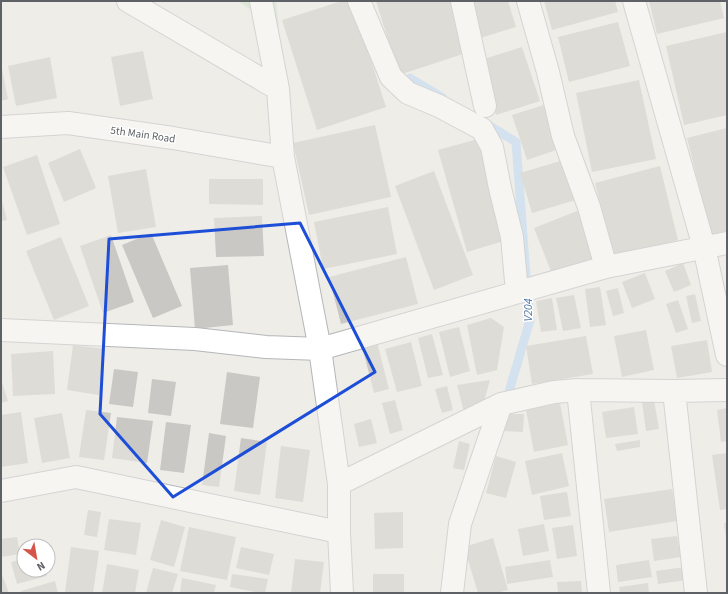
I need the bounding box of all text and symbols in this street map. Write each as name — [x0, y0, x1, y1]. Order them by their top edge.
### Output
street label: 5th Main Road — [109, 123, 176, 146]
water label: V204 — [520, 298, 537, 322]
north arrow — [16, 538, 56, 578]
text: N — [34, 558, 48, 574]

